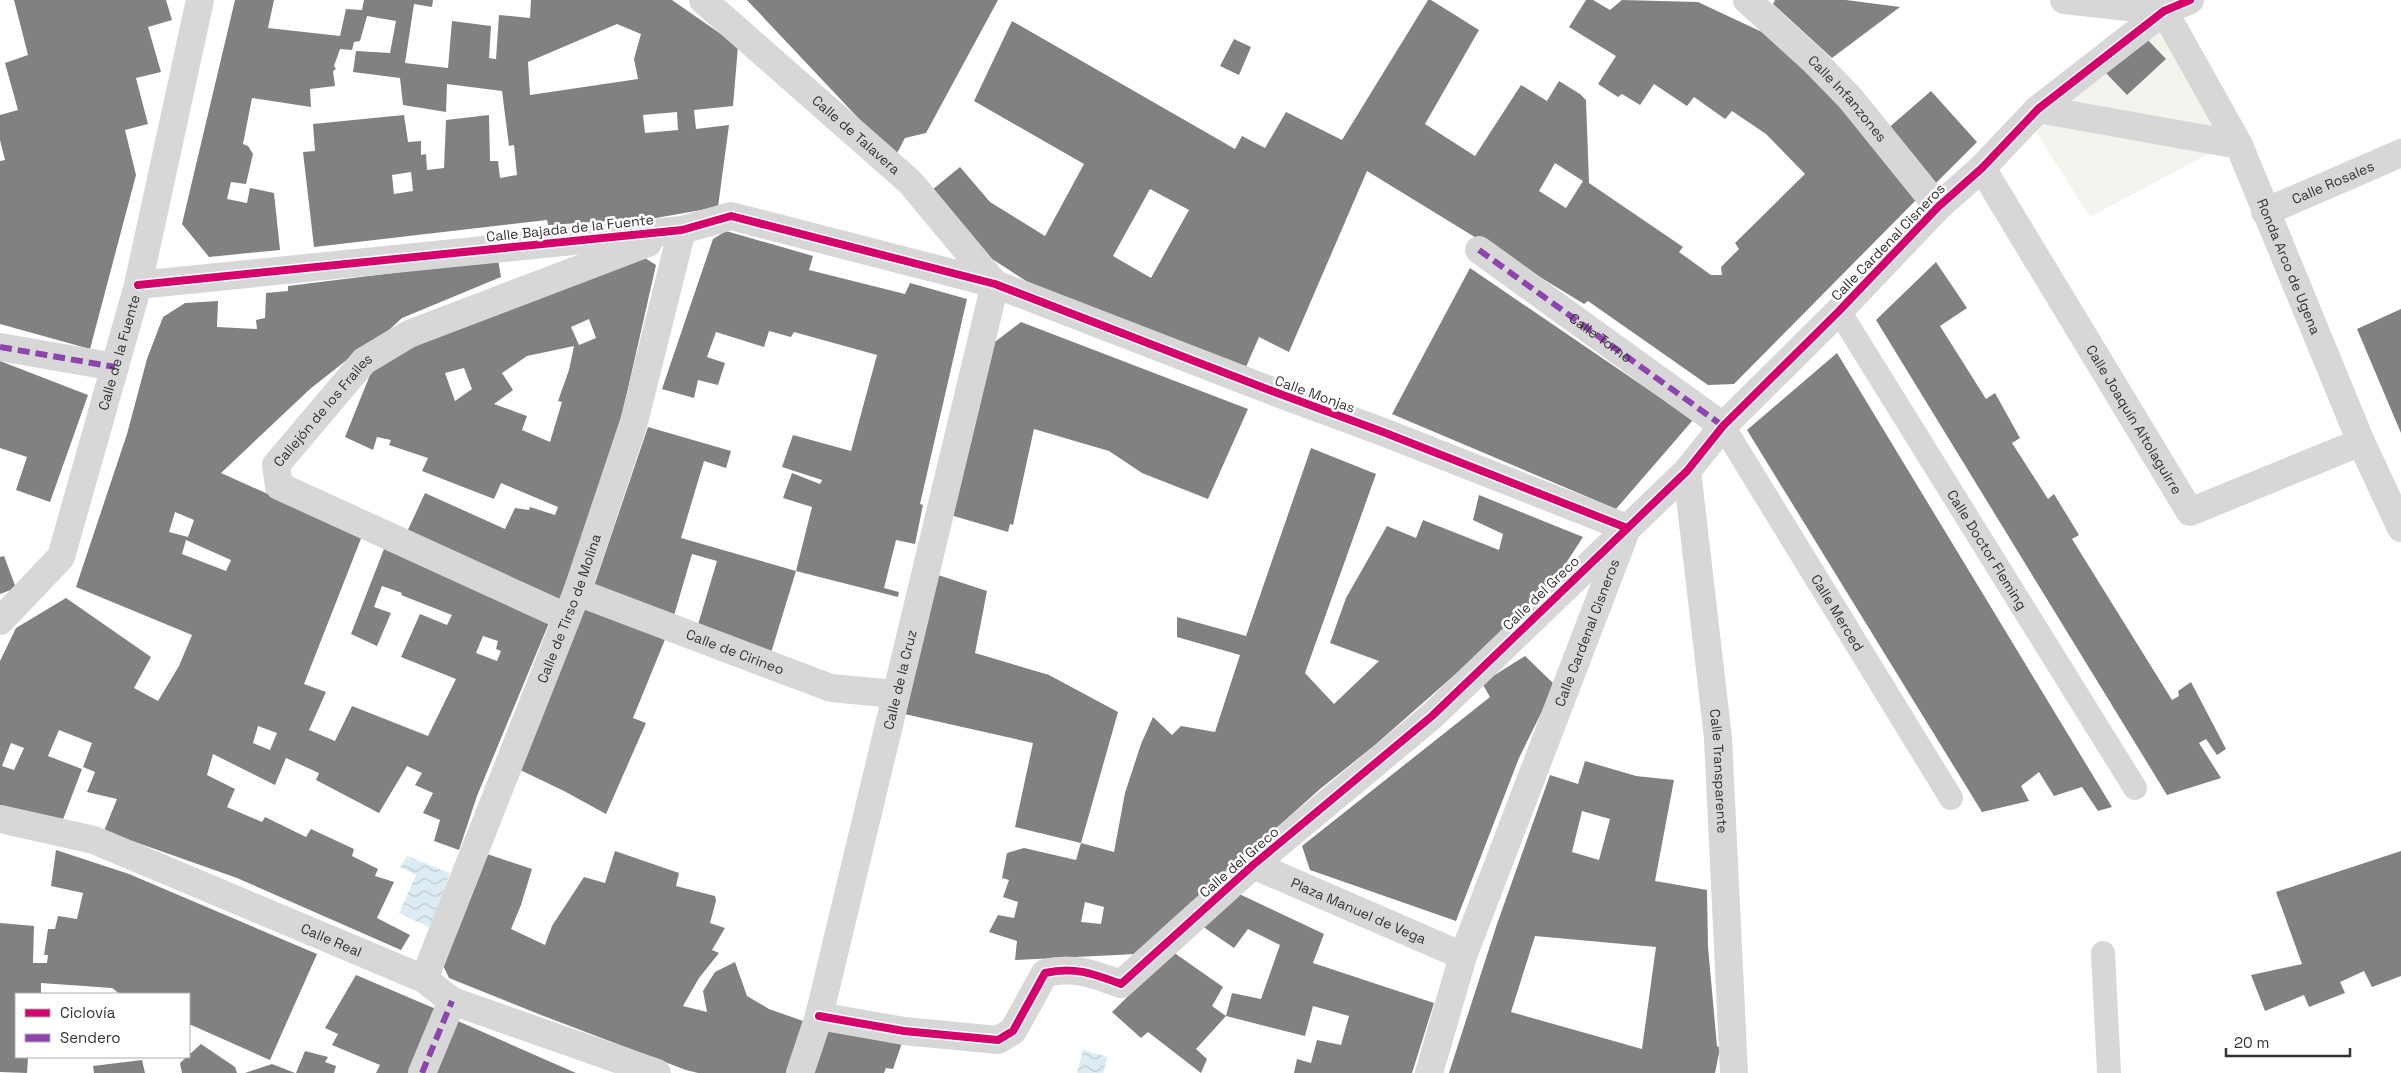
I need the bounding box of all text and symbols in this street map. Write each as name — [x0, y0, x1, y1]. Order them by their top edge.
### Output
street label: Calle Infanzones — [1804, 51, 1891, 146]
street label: Calle de Talavera — [808, 91, 904, 178]
street label: Calle Rosales — [2289, 157, 2377, 208]
street label: Calle Cardenal Cisneros — [1827, 179, 1949, 305]
street label: Ronda Arco de Ugena — [2253, 196, 2325, 337]
street label: Calle Bajada de la Fuente — [485, 210, 655, 246]
street label: Calle de la Fuente — [94, 293, 144, 412]
street label: Calle Torno — [1566, 309, 1636, 367]
street label: Calle Joaquín Altolaguirre — [2082, 342, 2186, 498]
street label: Callejón de los Frailes — [269, 349, 375, 471]
street label: Calle Monjas — [1272, 371, 1358, 417]
street label: Calle Doctor Fleming — [1943, 486, 2031, 613]
street label: Calle de Tirso de Molina — [533, 531, 605, 686]
street label: Calle del Greco — [1499, 552, 1583, 634]
street label: Calle Cardenal Cisneros — [1550, 556, 1623, 709]
street label: Calle Merced — [1807, 571, 1868, 655]
street label: Calle de Cirineo — [684, 625, 787, 678]
street label: Calle de la Cruz — [879, 628, 921, 731]
street label: Calle Transparente — [1706, 708, 1732, 834]
street label: Calle del Greco — [1195, 823, 1283, 901]
street label: Plaza Manuel de Vega — [1288, 873, 1429, 948]
street label: Calle Real — [298, 919, 365, 961]
legend — [15, 993, 190, 1058]
text: Ciclovía — [60, 1003, 116, 1022]
scale bar — [2226, 1026, 2350, 1058]
text: Sendero — [60, 1028, 120, 1047]
text: 20 m — [2234, 1033, 2269, 1052]

